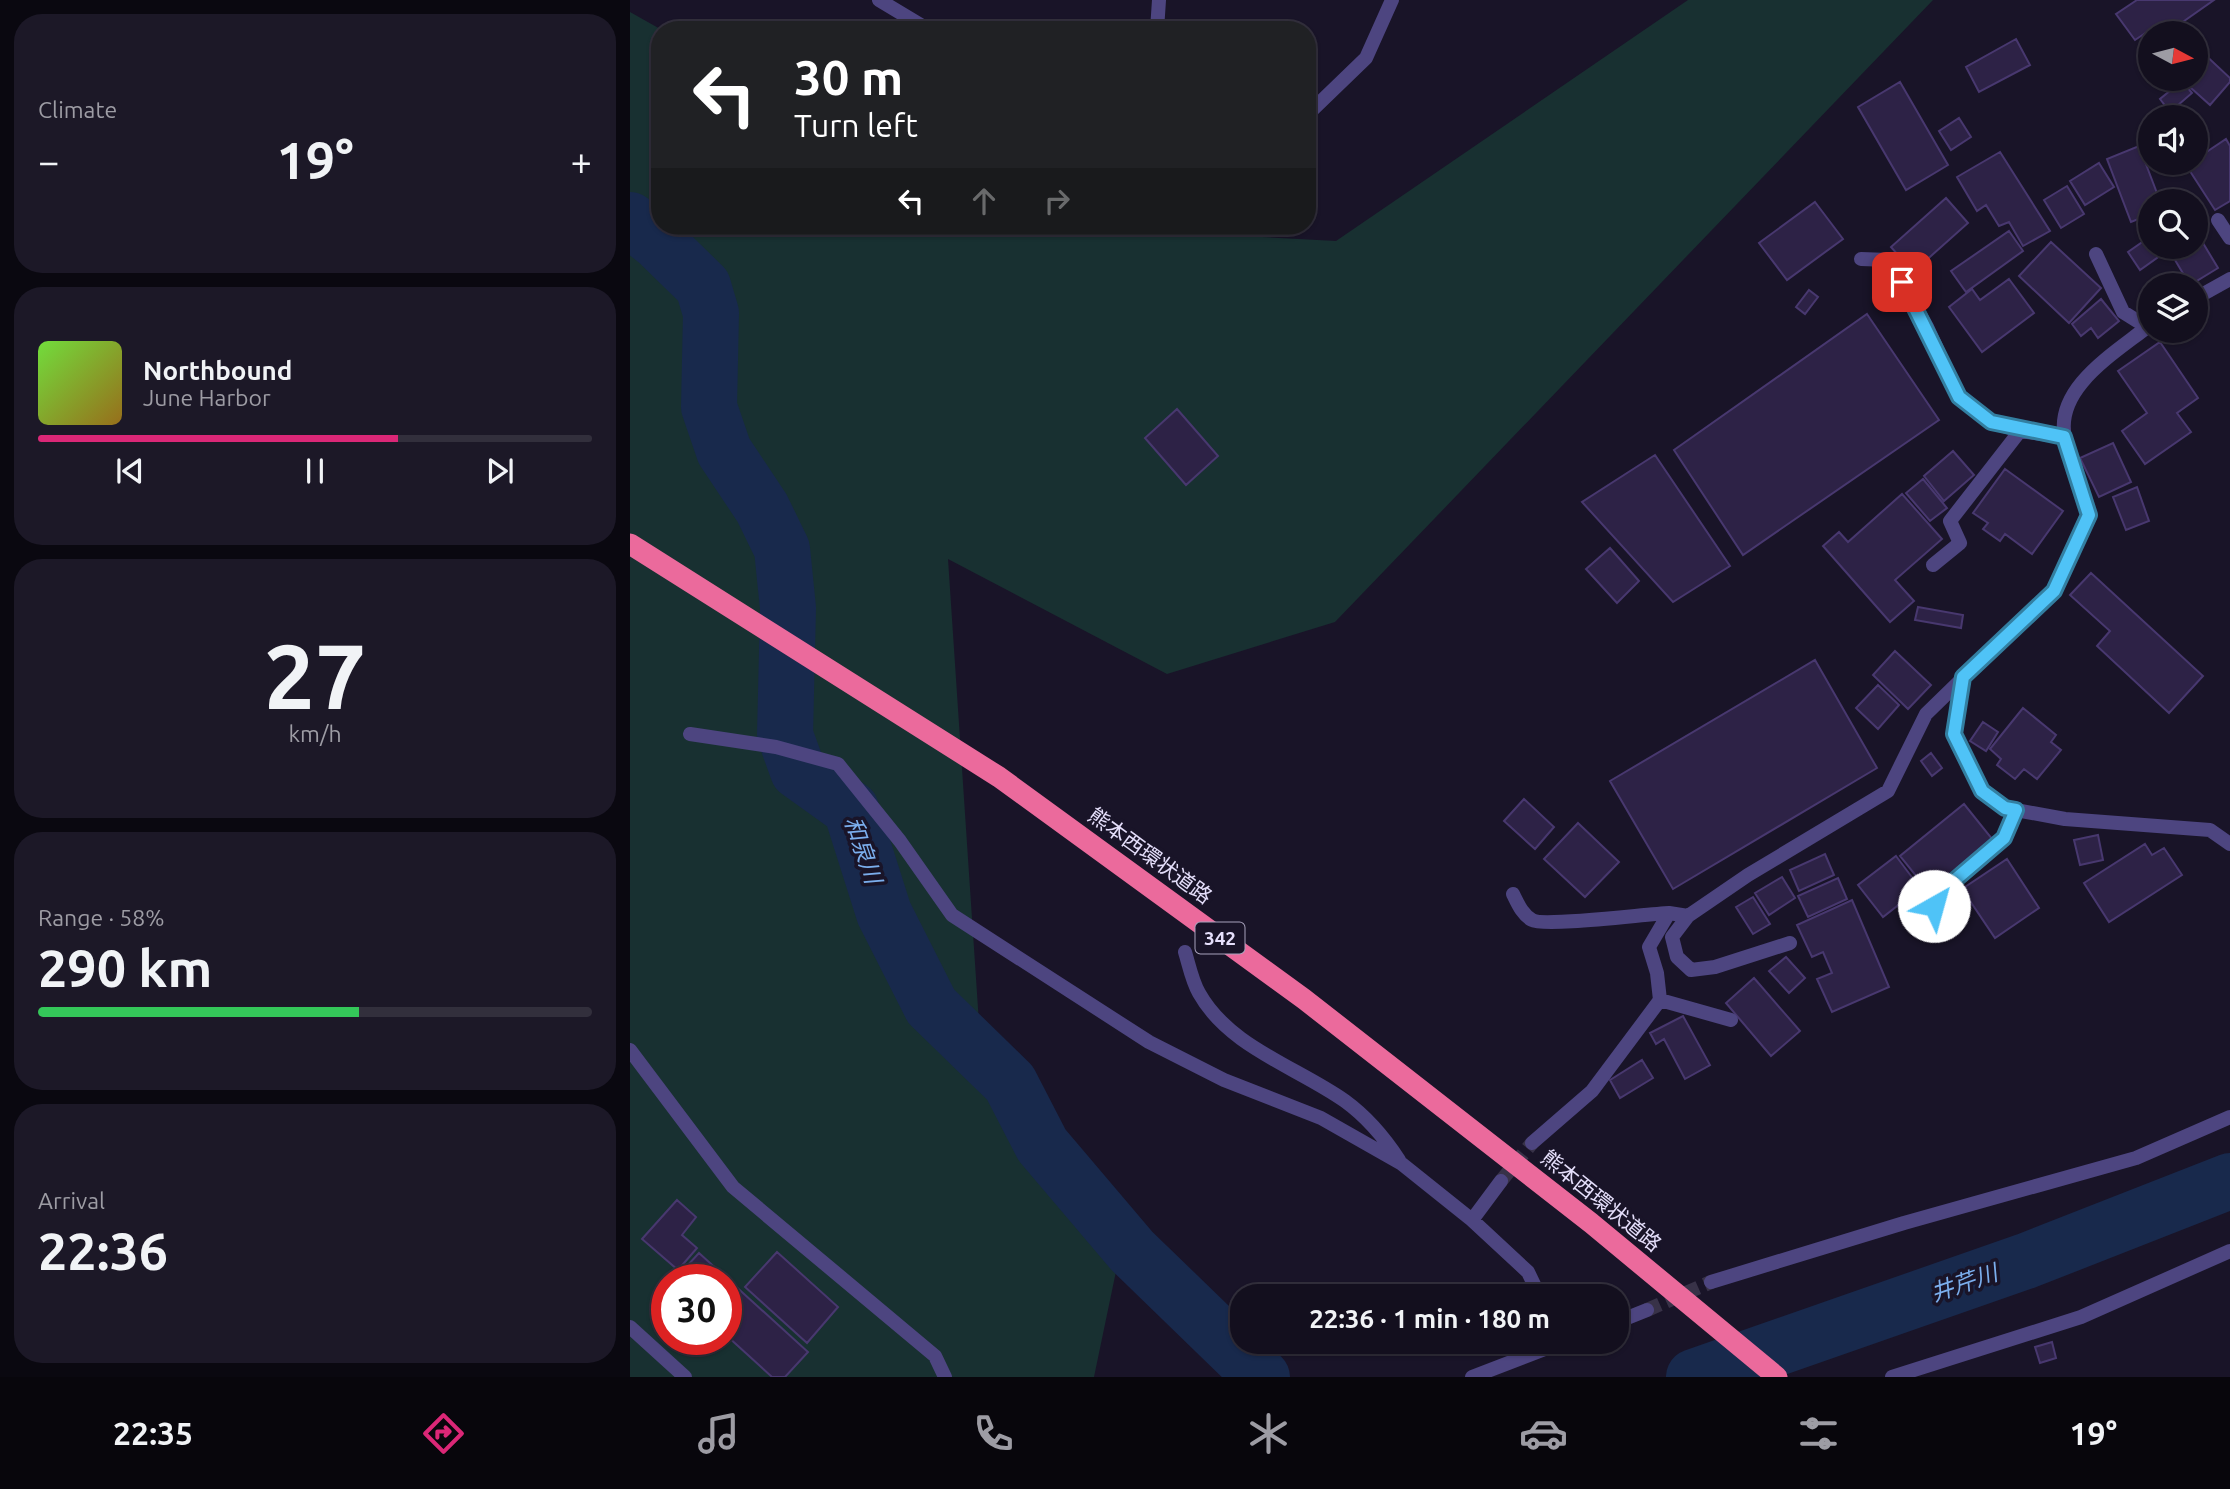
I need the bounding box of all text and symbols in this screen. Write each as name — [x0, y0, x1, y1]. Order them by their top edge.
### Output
north arrow — [2138, 21, 2208, 91]
map controls — [2138, 21, 2208, 343]
icon: left — [679, 49, 770, 140]
text: 30 m — [794, 49, 903, 104]
text: Climate — [38, 97, 117, 122]
button: sound — [2138, 105, 2208, 175]
text: Turn left — [794, 107, 918, 143]
text: 19° — [276, 131, 354, 189]
text: − — [38, 140, 59, 182]
text: + — [571, 140, 592, 182]
icon: left — [892, 182, 930, 220]
icon: ahead — [965, 182, 1003, 220]
icon: right — [1038, 182, 1076, 220]
button: search — [2138, 189, 2208, 259]
pin — [1872, 252, 1932, 312]
icon: arrive — [1883, 263, 1921, 301]
button: layers — [2138, 273, 2208, 343]
text: Northbound — [143, 356, 292, 385]
text: June Harbor — [143, 385, 271, 410]
icon: previous — [111, 452, 149, 490]
icon: pause — [296, 452, 334, 490]
icon: next — [481, 452, 519, 490]
text: 27 — [264, 624, 366, 726]
text: km/h — [288, 721, 342, 746]
street label: 熊本西環状道路 — [1084, 802, 1217, 908]
water label: 和泉川 — [840, 813, 888, 889]
position arrow — [1897, 869, 1971, 943]
text: Range · 58% — [38, 905, 165, 930]
road number: 342 — [1196, 922, 1244, 954]
text: 290 km — [38, 939, 212, 997]
street label: 熊本西環状道路 — [1537, 1145, 1666, 1256]
text: Arrival — [38, 1188, 105, 1213]
text: 22:36 — [38, 1222, 168, 1280]
water label: 井芹川 — [1927, 1258, 2003, 1306]
speed limit sign: 30 — [651, 1264, 742, 1355]
text: 22:36 · 1 min · 180 m — [1309, 1304, 1550, 1333]
icon: directions — [419, 1409, 468, 1458]
icon: music — [694, 1409, 743, 1458]
icon: phone — [969, 1409, 1018, 1458]
icon: climate — [1244, 1409, 1293, 1458]
icon: car — [1519, 1409, 1568, 1458]
icon: filters — [1794, 1409, 1843, 1458]
text: 22:35 — [113, 1415, 193, 1451]
text: 19° — [2070, 1415, 2117, 1451]

